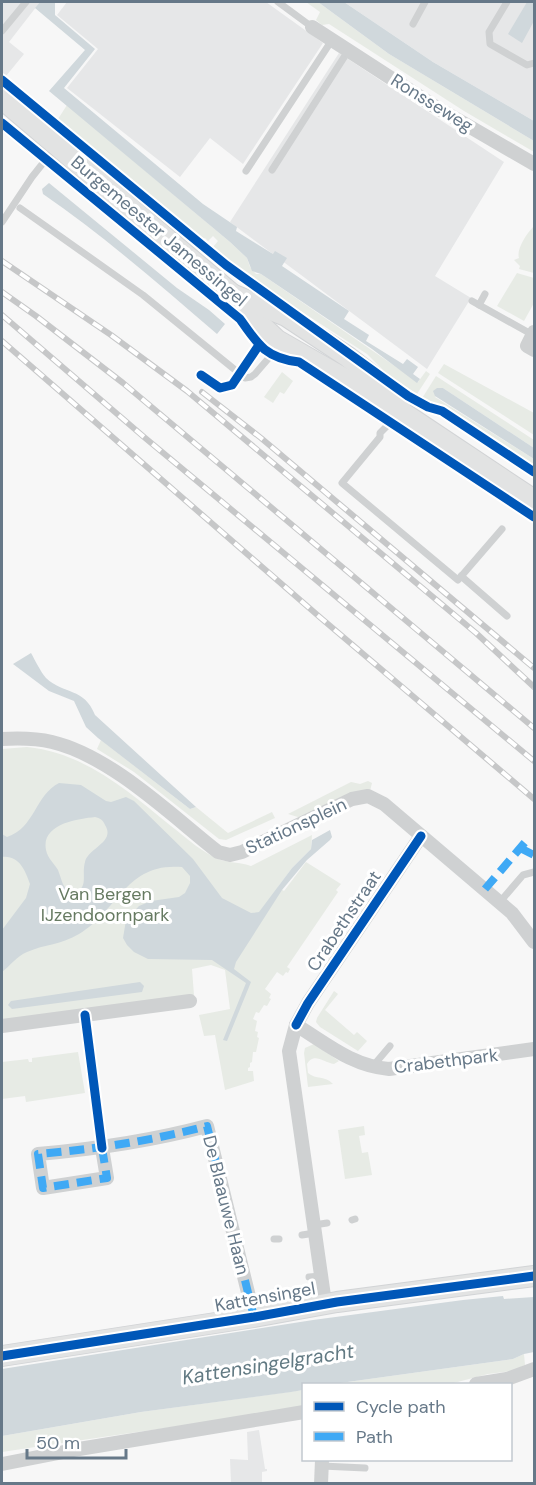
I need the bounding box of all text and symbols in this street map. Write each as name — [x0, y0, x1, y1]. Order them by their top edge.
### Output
street label: Ronsseweg — [386, 68, 478, 138]
street label: Burgemeester Jamessingel — [66, 150, 252, 312]
street label: Stationsplein — [242, 792, 350, 860]
street label: Crabethstraat — [301, 866, 387, 976]
park label: Van Bergen IJzendoornpark — [41, 882, 169, 927]
street label: Crabethpark — [393, 1043, 499, 1079]
street label: De Blaauwe Haan — [197, 1133, 255, 1277]
street label: Kattensingel — [213, 1276, 317, 1318]
water label: Kattensingelgracht — [180, 1338, 356, 1390]
legend — [302, 1383, 512, 1461]
text: Cycle path — [356, 1395, 446, 1419]
scale bar — [27, 1422, 126, 1460]
text: Path — [356, 1425, 393, 1449]
text: 50 m — [36, 1431, 80, 1455]

